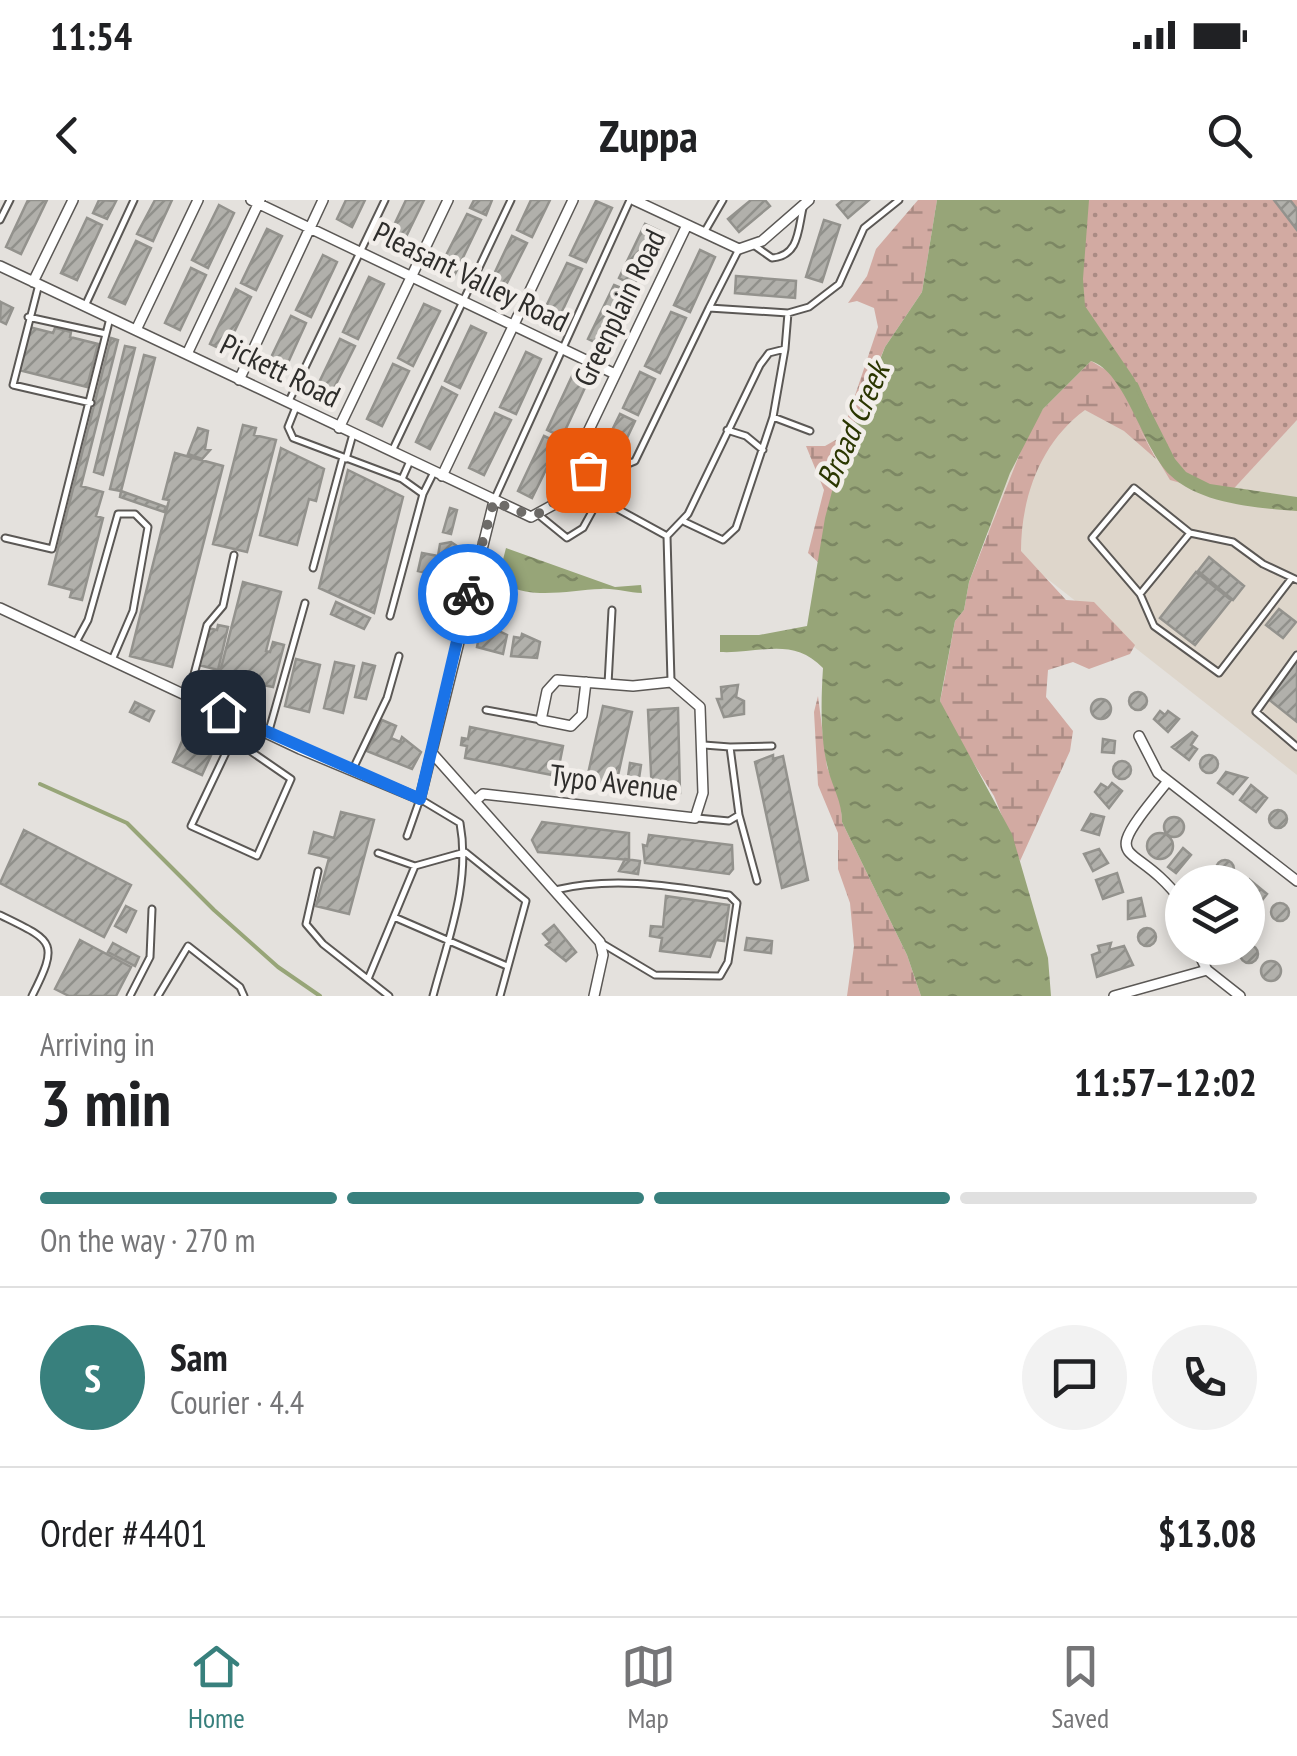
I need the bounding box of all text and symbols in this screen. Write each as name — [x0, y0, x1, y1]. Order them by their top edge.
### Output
text: 11:54 — [50, 11, 132, 60]
text: Zuppa — [599, 106, 698, 164]
icon: back — [40, 108, 95, 163]
icon: search — [1202, 108, 1257, 163]
street label: Pleasant Valley Road — [368, 212, 576, 340]
street label: Greenplain Road — [564, 222, 673, 392]
street label: Pickett Road — [214, 324, 347, 415]
water label: Broad Creek — [806, 352, 900, 494]
pin — [546, 428, 631, 513]
icon: bag — [561, 443, 616, 498]
courier — [418, 544, 518, 644]
icon: bike — [441, 567, 496, 622]
pin — [181, 670, 266, 755]
icon: home — [196, 685, 251, 740]
street label: Typo Avenue — [548, 754, 681, 809]
map controls — [1165, 865, 1265, 965]
button: layers — [1165, 865, 1265, 965]
text: Arriving in — [40, 1023, 155, 1065]
text: 11:57–12:02 — [1074, 1057, 1257, 1106]
text: 3 min — [40, 1060, 171, 1144]
text: On the way · 270 m — [40, 1219, 255, 1261]
button: chat — [1022, 1325, 1127, 1430]
button: phone — [1152, 1325, 1257, 1430]
text: Sam — [170, 1332, 228, 1381]
text: S — [84, 1353, 101, 1402]
text: Courier · 4.4 — [170, 1381, 304, 1423]
text: Order #4401 — [40, 1508, 207, 1557]
text: $13.08 — [1158, 1508, 1257, 1557]
tab: Home — [188, 1639, 245, 1736]
tab: Map — [621, 1639, 676, 1736]
tab: Saved — [1051, 1639, 1109, 1736]

